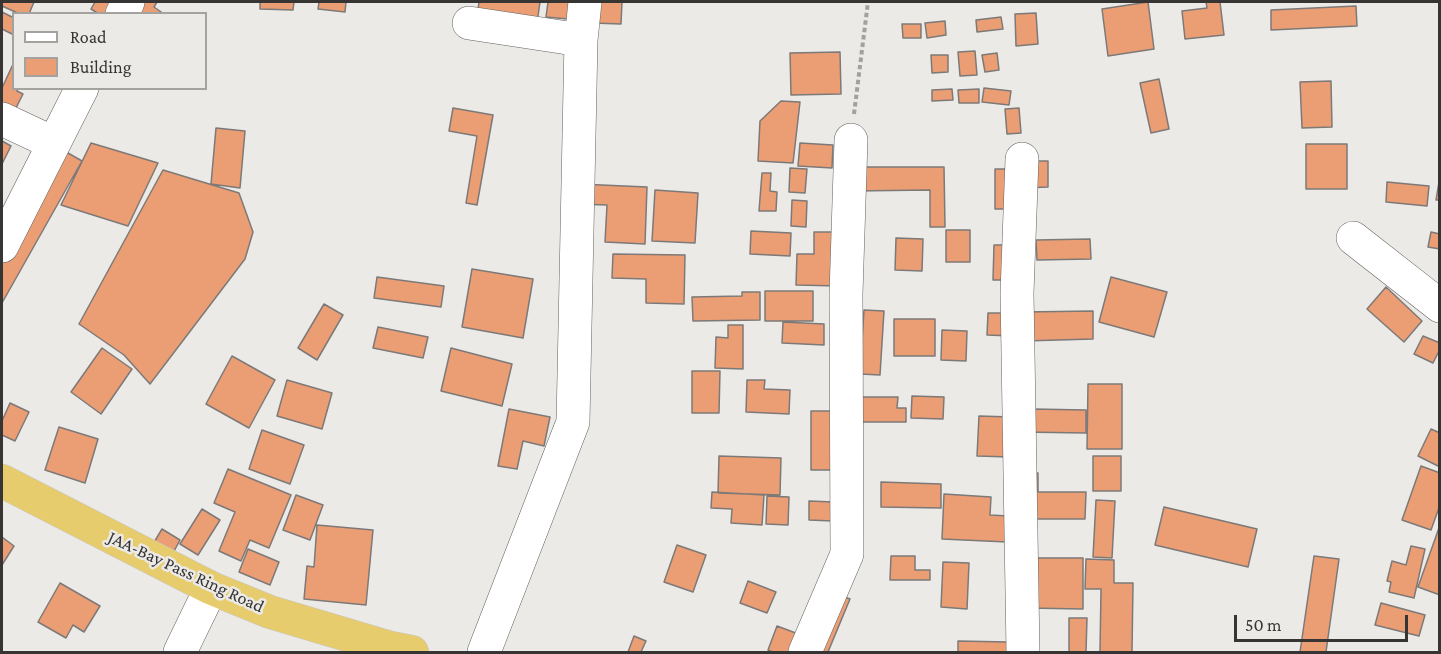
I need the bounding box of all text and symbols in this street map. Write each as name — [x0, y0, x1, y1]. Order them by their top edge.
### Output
legend — [12, 12, 207, 90]
text: Road — [70, 27, 107, 47]
text: Building — [70, 57, 131, 77]
street label: JAA-Bay Pass Ring Road — [105, 526, 267, 618]
scale bar — [1237, 603, 1411, 641]
text: 50 m — [1245, 615, 1282, 635]

